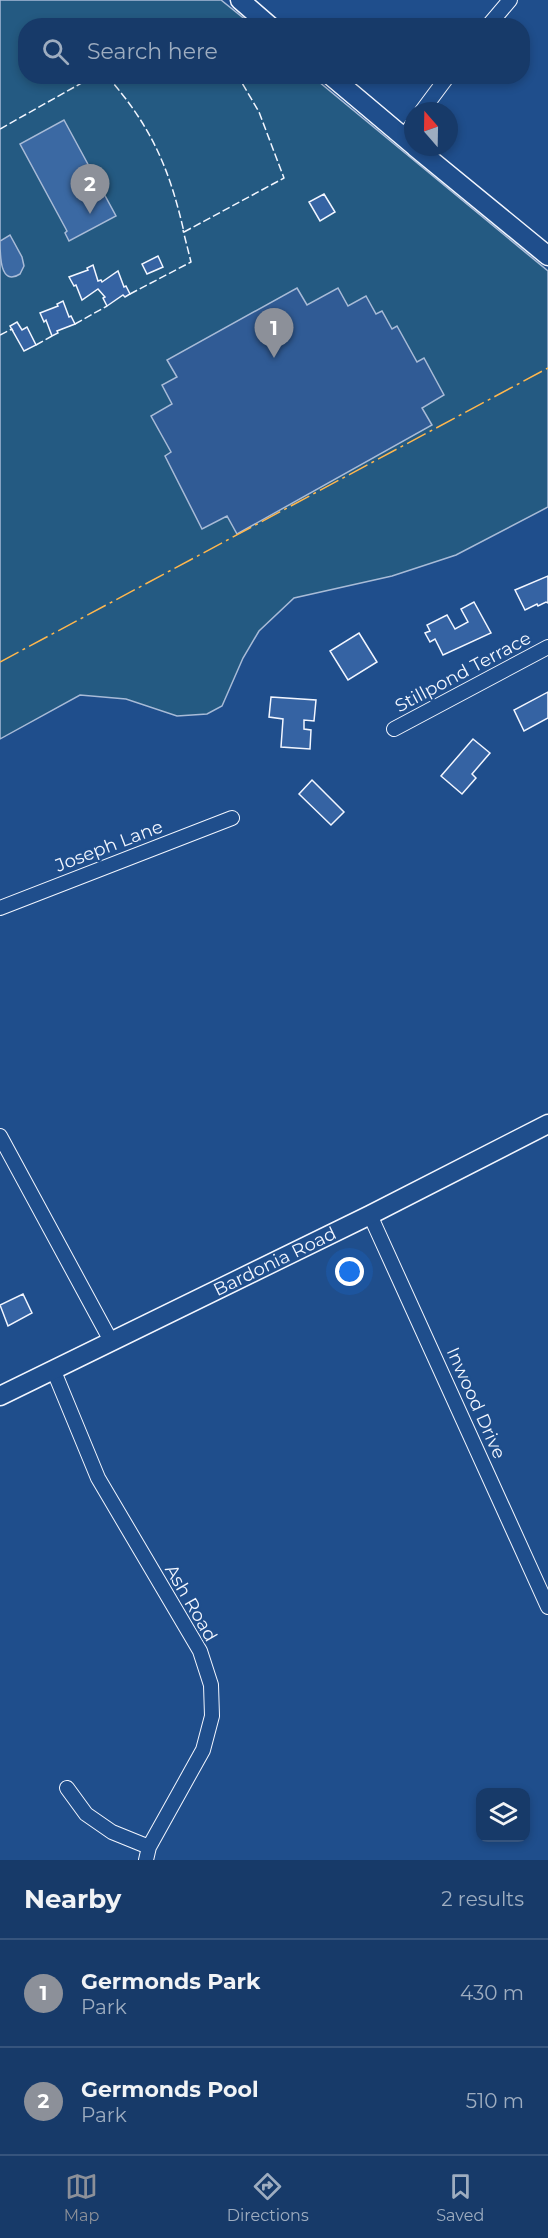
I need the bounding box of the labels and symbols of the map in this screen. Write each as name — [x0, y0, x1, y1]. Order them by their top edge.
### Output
north arrow — [404, 102, 458, 156]
pin: 2 — [70, 164, 110, 214]
pin: 1 — [254, 308, 294, 358]
street label: Stillpond Terrace — [391, 627, 535, 717]
street label: Joseph Lane — [51, 815, 166, 877]
street label: Bardonia Road — [210, 1222, 340, 1301]
your location — [335, 1257, 364, 1286]
street label: Inwood Drive — [442, 1344, 510, 1462]
street label: Ash Road — [160, 1560, 222, 1646]

